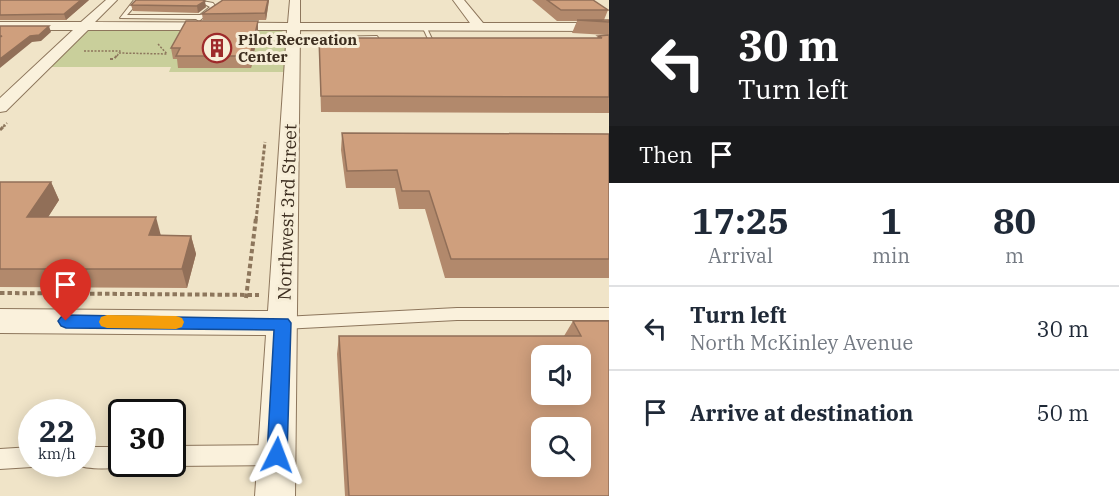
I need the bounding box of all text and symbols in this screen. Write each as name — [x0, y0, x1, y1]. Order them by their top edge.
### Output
text: 30 m — [738, 18, 839, 73]
icon: left — [639, 24, 717, 102]
place label: Pilot Recreation Center — [238, 30, 357, 66]
building icon: Pilot Recreation Center — [201, 32, 233, 64]
text: Turn left — [738, 71, 849, 106]
street label: Northwest 3rd Street — [272, 123, 302, 301]
icon: arrive — [705, 138, 738, 171]
text: Then — [639, 140, 693, 169]
text: 17:25 — [692, 197, 789, 244]
text: 1 — [880, 197, 902, 244]
text: 80 — [993, 197, 1036, 244]
text: Arrival — [708, 242, 773, 269]
text: min — [872, 242, 910, 269]
text: m — [1005, 242, 1024, 269]
pin — [40, 259, 91, 321]
icon: arrive — [49, 268, 82, 301]
text: Turn left — [690, 300, 786, 329]
icon: left — [639, 312, 672, 345]
text: 30 m — [1037, 314, 1089, 343]
text: North McKinley Avenue — [690, 329, 913, 356]
map controls — [531, 345, 591, 477]
button: sound — [531, 345, 591, 405]
icon: arrive — [639, 396, 672, 429]
text: Arrive at destination — [690, 398, 913, 427]
text: 50 m — [1037, 398, 1089, 427]
speed limit sign: 30 — [108, 399, 186, 477]
text: 22 — [39, 411, 75, 450]
button: search — [531, 417, 591, 477]
position arrow — [245, 423, 309, 487]
text: km/h — [38, 444, 76, 463]

